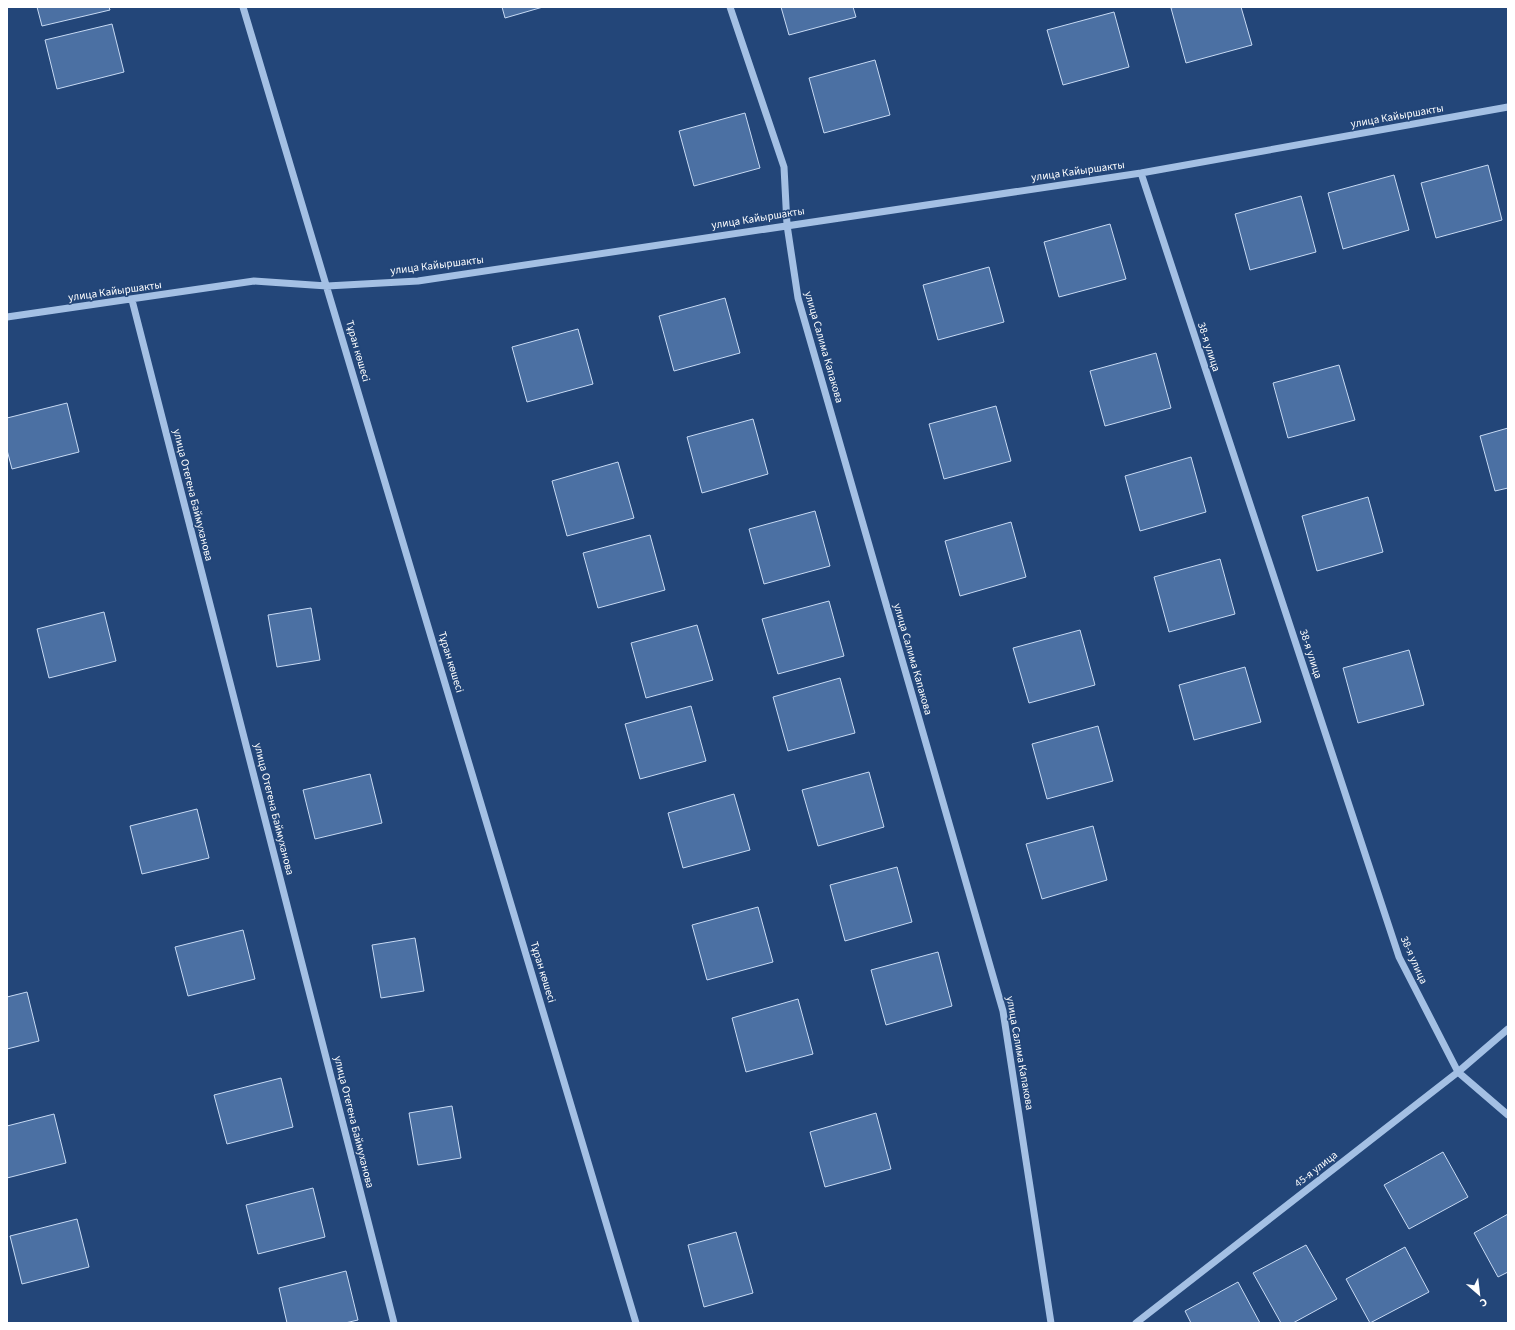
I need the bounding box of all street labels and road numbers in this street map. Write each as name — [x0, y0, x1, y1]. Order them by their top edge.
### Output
street label: улица Кайыршакты — [1349, 100, 1445, 132]
street label: улица Кайыршакты — [1030, 157, 1126, 185]
street label: улица Кайыршакты — [710, 203, 806, 233]
street label: улица Кайыршакты — [389, 252, 485, 278]
street label: улица Кайыршакты — [67, 277, 163, 305]
street label: улица Салима Капакова — [801, 289, 847, 405]
street label: Тұран көшесі — [342, 319, 374, 383]
street label: 38-я улица — [1194, 320, 1224, 374]
street label: улица Отегена Баймуханова — [169, 427, 217, 563]
street label: улица Салима Капакова — [890, 601, 936, 717]
street label: 38-я улица — [1296, 627, 1326, 681]
street label: Тұран көшесі — [435, 630, 467, 694]
street label: улица Отегена Баймуханова — [250, 741, 298, 877]
street label: 38-я улица — [1397, 934, 1431, 986]
street label: Тұран көшесі — [527, 940, 559, 1004]
street label: улица Салима Капакова — [1003, 995, 1037, 1111]
street label: улица Отегена Баймуханова — [330, 1054, 378, 1190]
street label: 45-я улица — [1291, 1147, 1341, 1191]

